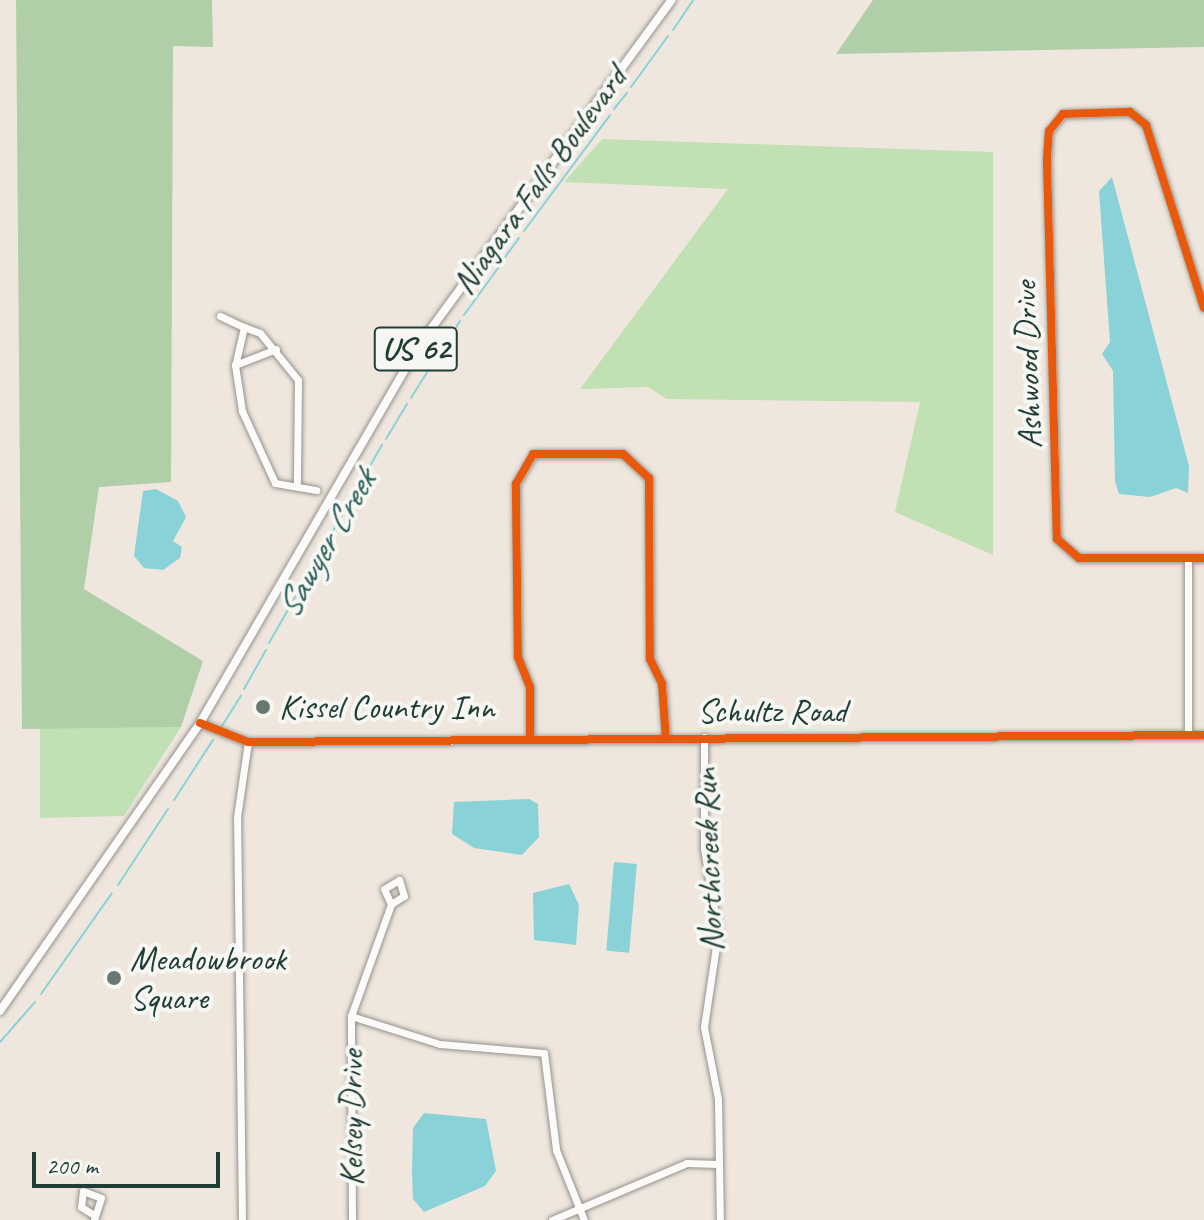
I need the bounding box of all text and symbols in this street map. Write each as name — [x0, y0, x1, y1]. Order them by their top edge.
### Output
street label: Niagara Falls Boulevard — [442, 57, 636, 303]
street label: Ashwood Drive — [1004, 280, 1050, 450]
road number: US 62 — [372, 321, 460, 377]
water label: Sawyer Creek — [266, 463, 386, 625]
place label: Kissel Country Inn — [279, 687, 494, 727]
street label: Schultz Road — [698, 691, 846, 731]
marker: Kissel Country Inn — [254, 698, 272, 716]
street label: Northcreek Run — [684, 768, 732, 952]
place label: Meadowbrook Square — [130, 938, 286, 1018]
marker: Meadowbrook Square — [105, 969, 123, 987]
street label: Kelsey Drive — [331, 1050, 371, 1186]
scale bar — [36, 1136, 224, 1186]
text: 200 m — [46, 1151, 98, 1181]

